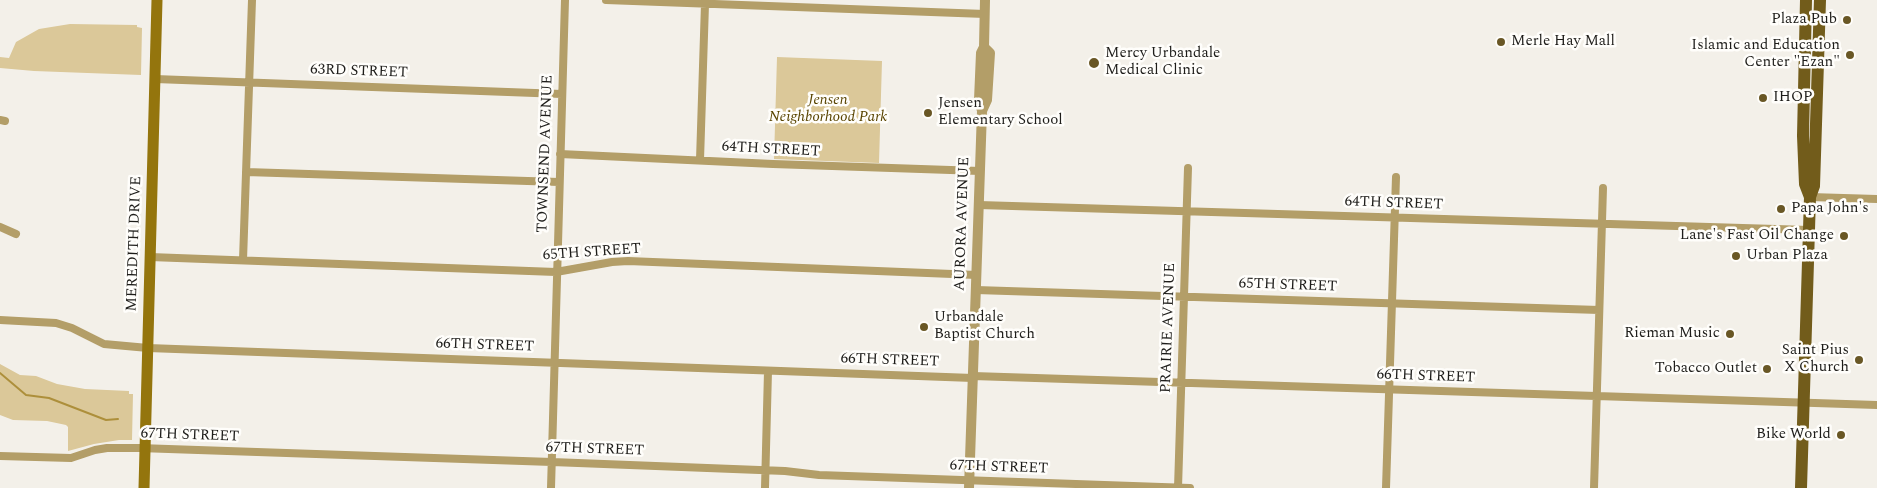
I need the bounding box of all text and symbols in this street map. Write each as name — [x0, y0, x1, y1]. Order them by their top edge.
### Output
place label: Plaza Pub — [1771, 11, 1837, 29]
marker: Plaza Pub — [1841, 14, 1853, 26]
place label: Merle Hay Mall — [1511, 33, 1615, 51]
marker: Merle Hay Mall — [1495, 36, 1507, 48]
place label: Islamic and Education Center "Ezan" — [1691, 37, 1840, 72]
place label: Mercy Urbandale Medical Clinic — [1105, 45, 1220, 80]
marker: Islamic and Education Center "Ezan" — [1844, 49, 1856, 61]
marker: Mercy Urbandale Medical Clinic — [1087, 56, 1101, 70]
street label: 63RD STREET — [310, 61, 408, 83]
street label: TOWNSEND AVENUE — [534, 75, 558, 233]
place label: IHOP — [1773, 89, 1813, 107]
park label: Jensen Neighborhood Park — [769, 92, 887, 127]
marker: IHOP — [1757, 92, 1769, 104]
place label: Jensen Elementary School — [938, 95, 1063, 130]
marker: Jensen Elementary School — [922, 107, 934, 119]
street label: 64TH STREET — [721, 138, 821, 162]
street label: AURORA AVENUE — [952, 157, 974, 291]
street label: MEREDITH DRIVE — [124, 176, 146, 312]
street label: 64TH STREET — [1344, 193, 1444, 215]
place label: Papa John's — [1791, 200, 1869, 218]
marker: Papa John's — [1775, 203, 1787, 215]
place label: Lane's Fast Oil Change — [1680, 227, 1834, 245]
marker: Lane's Fast Oil Change — [1838, 230, 1850, 242]
street label: 65TH STREET — [542, 241, 642, 265]
place label: Urban Plaza — [1746, 247, 1828, 265]
marker: Urban Plaza — [1730, 250, 1742, 262]
street label: PRAIRIE AVENUE — [1158, 263, 1180, 393]
street label: 65TH STREET — [1238, 275, 1338, 297]
place label: Urbandale Baptist Church — [934, 309, 1035, 344]
marker: Urbandale Baptist Church — [918, 321, 930, 333]
place label: Rieman Music — [1624, 325, 1720, 343]
marker: Rieman Music — [1724, 328, 1736, 340]
street label: 66TH STREET — [435, 335, 535, 357]
place label: Saint Pius X Church — [1782, 342, 1849, 377]
street label: 66TH STREET — [840, 350, 940, 372]
marker: Saint Pius X Church — [1853, 354, 1865, 366]
place label: Tobacco Outlet — [1655, 360, 1757, 378]
marker: Tobacco Outlet — [1761, 363, 1773, 375]
street label: 66TH STREET — [1376, 366, 1476, 388]
street label: 67TH STREET — [140, 425, 240, 447]
place label: Bike World — [1756, 426, 1831, 444]
marker: Bike World — [1835, 429, 1847, 441]
street label: 67TH STREET — [545, 439, 645, 461]
street label: 67TH STREET — [949, 457, 1049, 479]

